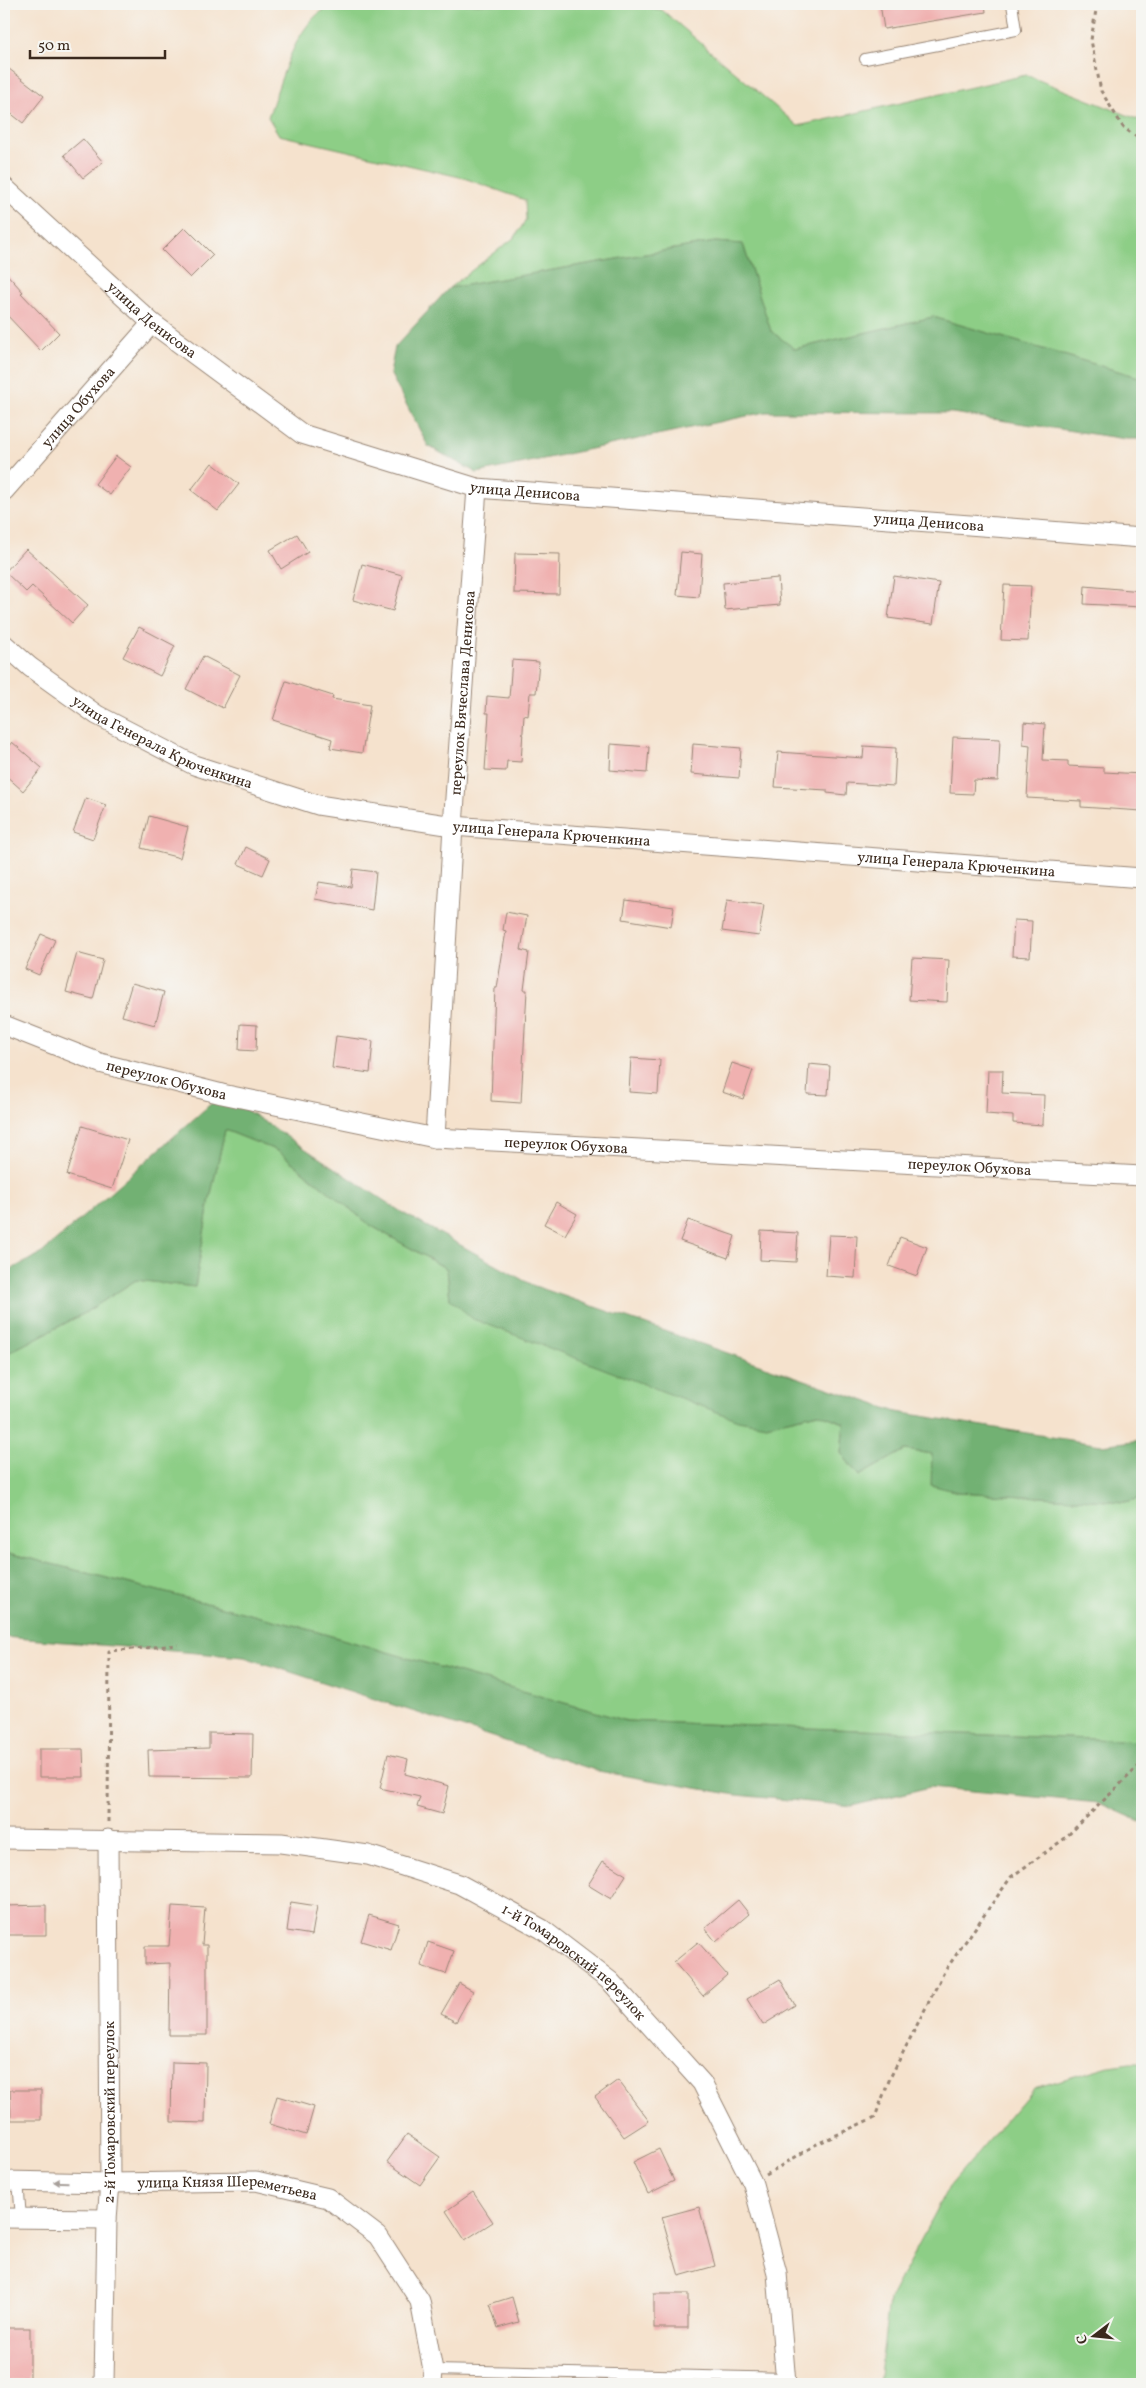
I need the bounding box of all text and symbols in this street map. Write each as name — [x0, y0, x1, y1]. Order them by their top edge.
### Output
scale bar — [30, 28, 165, 60]
text: 50 m — [38, 36, 70, 57]
street label: улица Денисова — [102, 277, 200, 364]
street label: улица Обухова — [37, 363, 121, 453]
street label: улица Денисова — [467, 477, 581, 508]
street label: улица Денисова — [873, 509, 985, 538]
street label: переулок Вячеслава Денисова — [446, 590, 482, 796]
street label: улица Генерала Крюченкина — [67, 691, 255, 795]
street label: улица Генерала Крюченкина — [452, 817, 651, 853]
street label: улица Генерала Крюченкина — [856, 848, 1056, 883]
street label: переулок Обухова — [104, 1056, 228, 1107]
street label: переулок Обухова — [504, 1133, 628, 1160]
street label: переулок Обухова — [907, 1154, 1032, 1182]
street label: 1-й Томаровский переулок — [497, 1900, 650, 2026]
street label: 2-й Томаровский переулок — [99, 2021, 122, 2204]
street label: улица Князя Шереметьева — [137, 2172, 319, 2207]
one-way arrow — [53, 2178, 69, 2186]
north arrow — [1068, 2310, 1118, 2360]
text: С — [1073, 2332, 1093, 2346]

